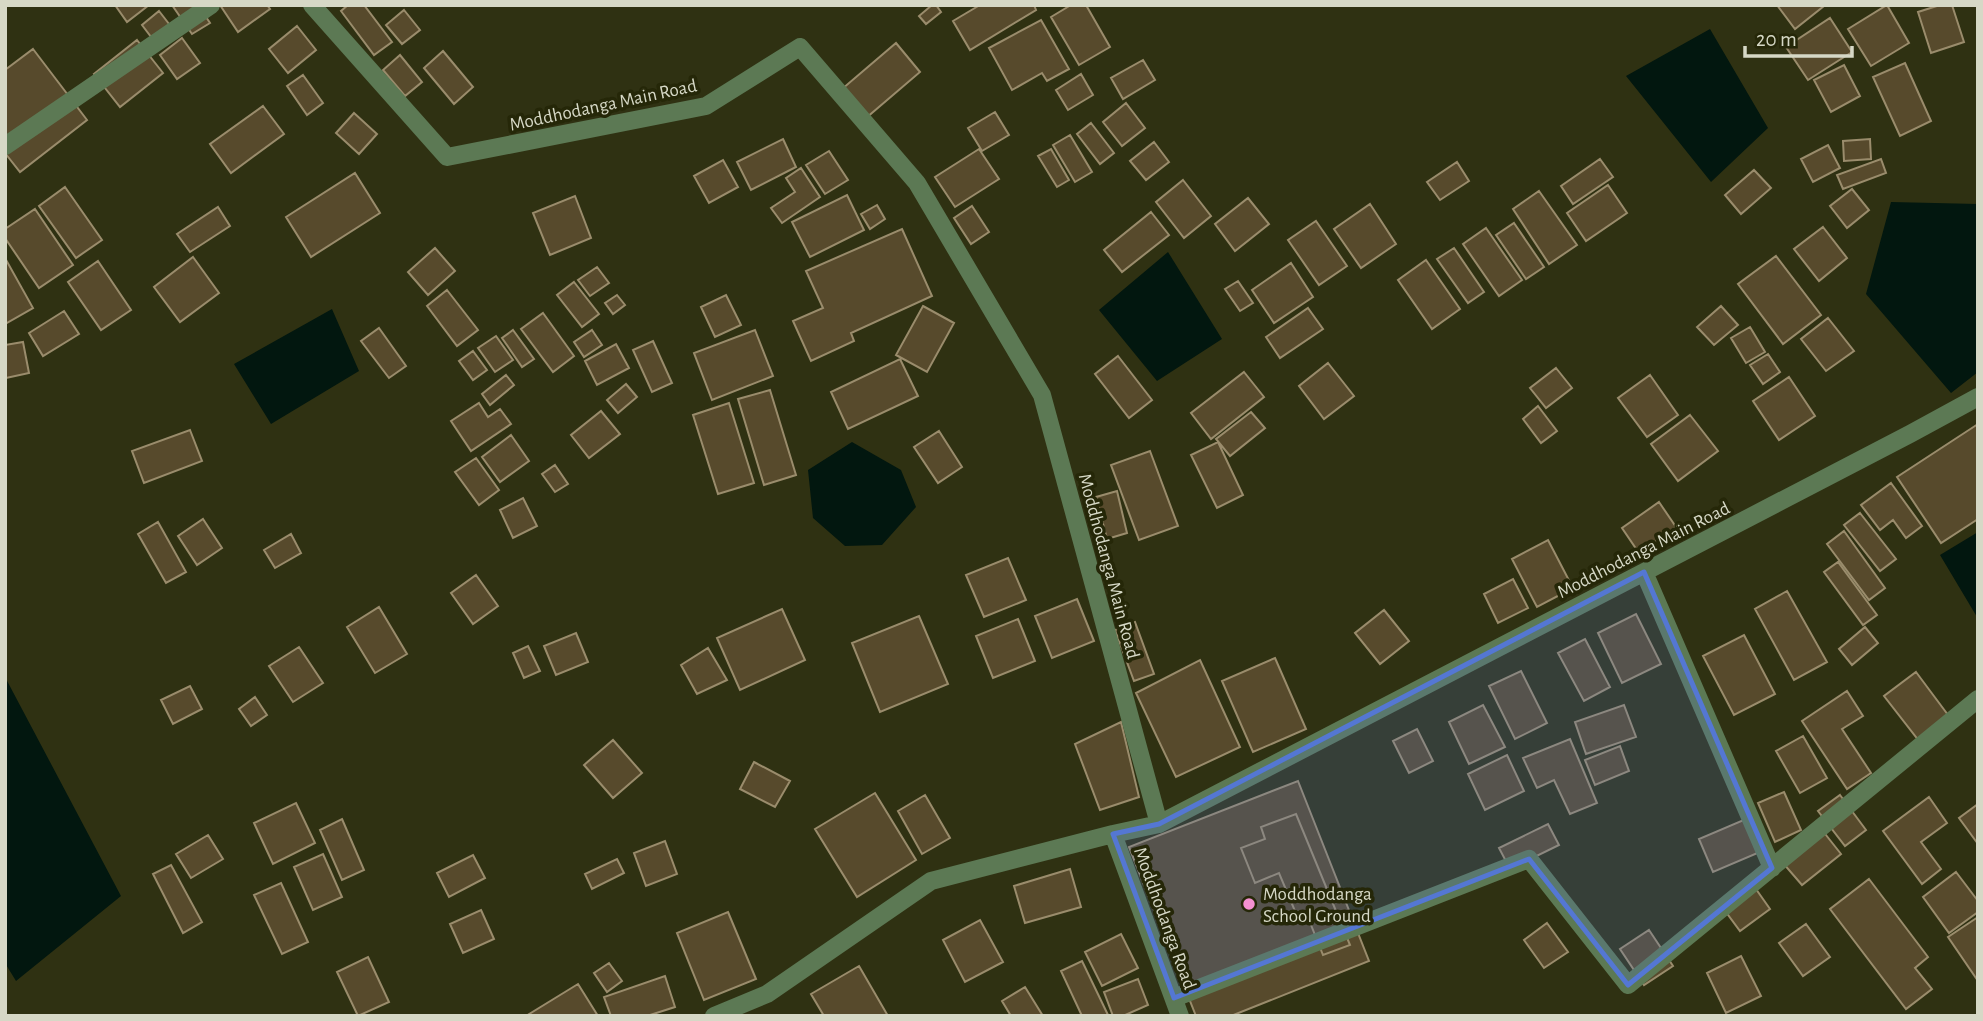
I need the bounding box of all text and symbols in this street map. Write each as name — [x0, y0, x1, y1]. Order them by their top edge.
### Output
scale bar — [1745, 14, 1852, 58]
text: 20 m — [1756, 29, 1797, 50]
street label: Moddhodanga Main Road — [508, 76, 699, 135]
street label: Moddhodanga Main Road — [1075, 472, 1142, 661]
street label: Moddhodanga Main Road — [1554, 498, 1733, 602]
street label: Moddhodanga Road — [1130, 845, 1199, 992]
place label: Moddhodanga School Ground — [1263, 885, 1372, 926]
marker: Moddhodanga School Ground — [1241, 896, 1257, 912]

